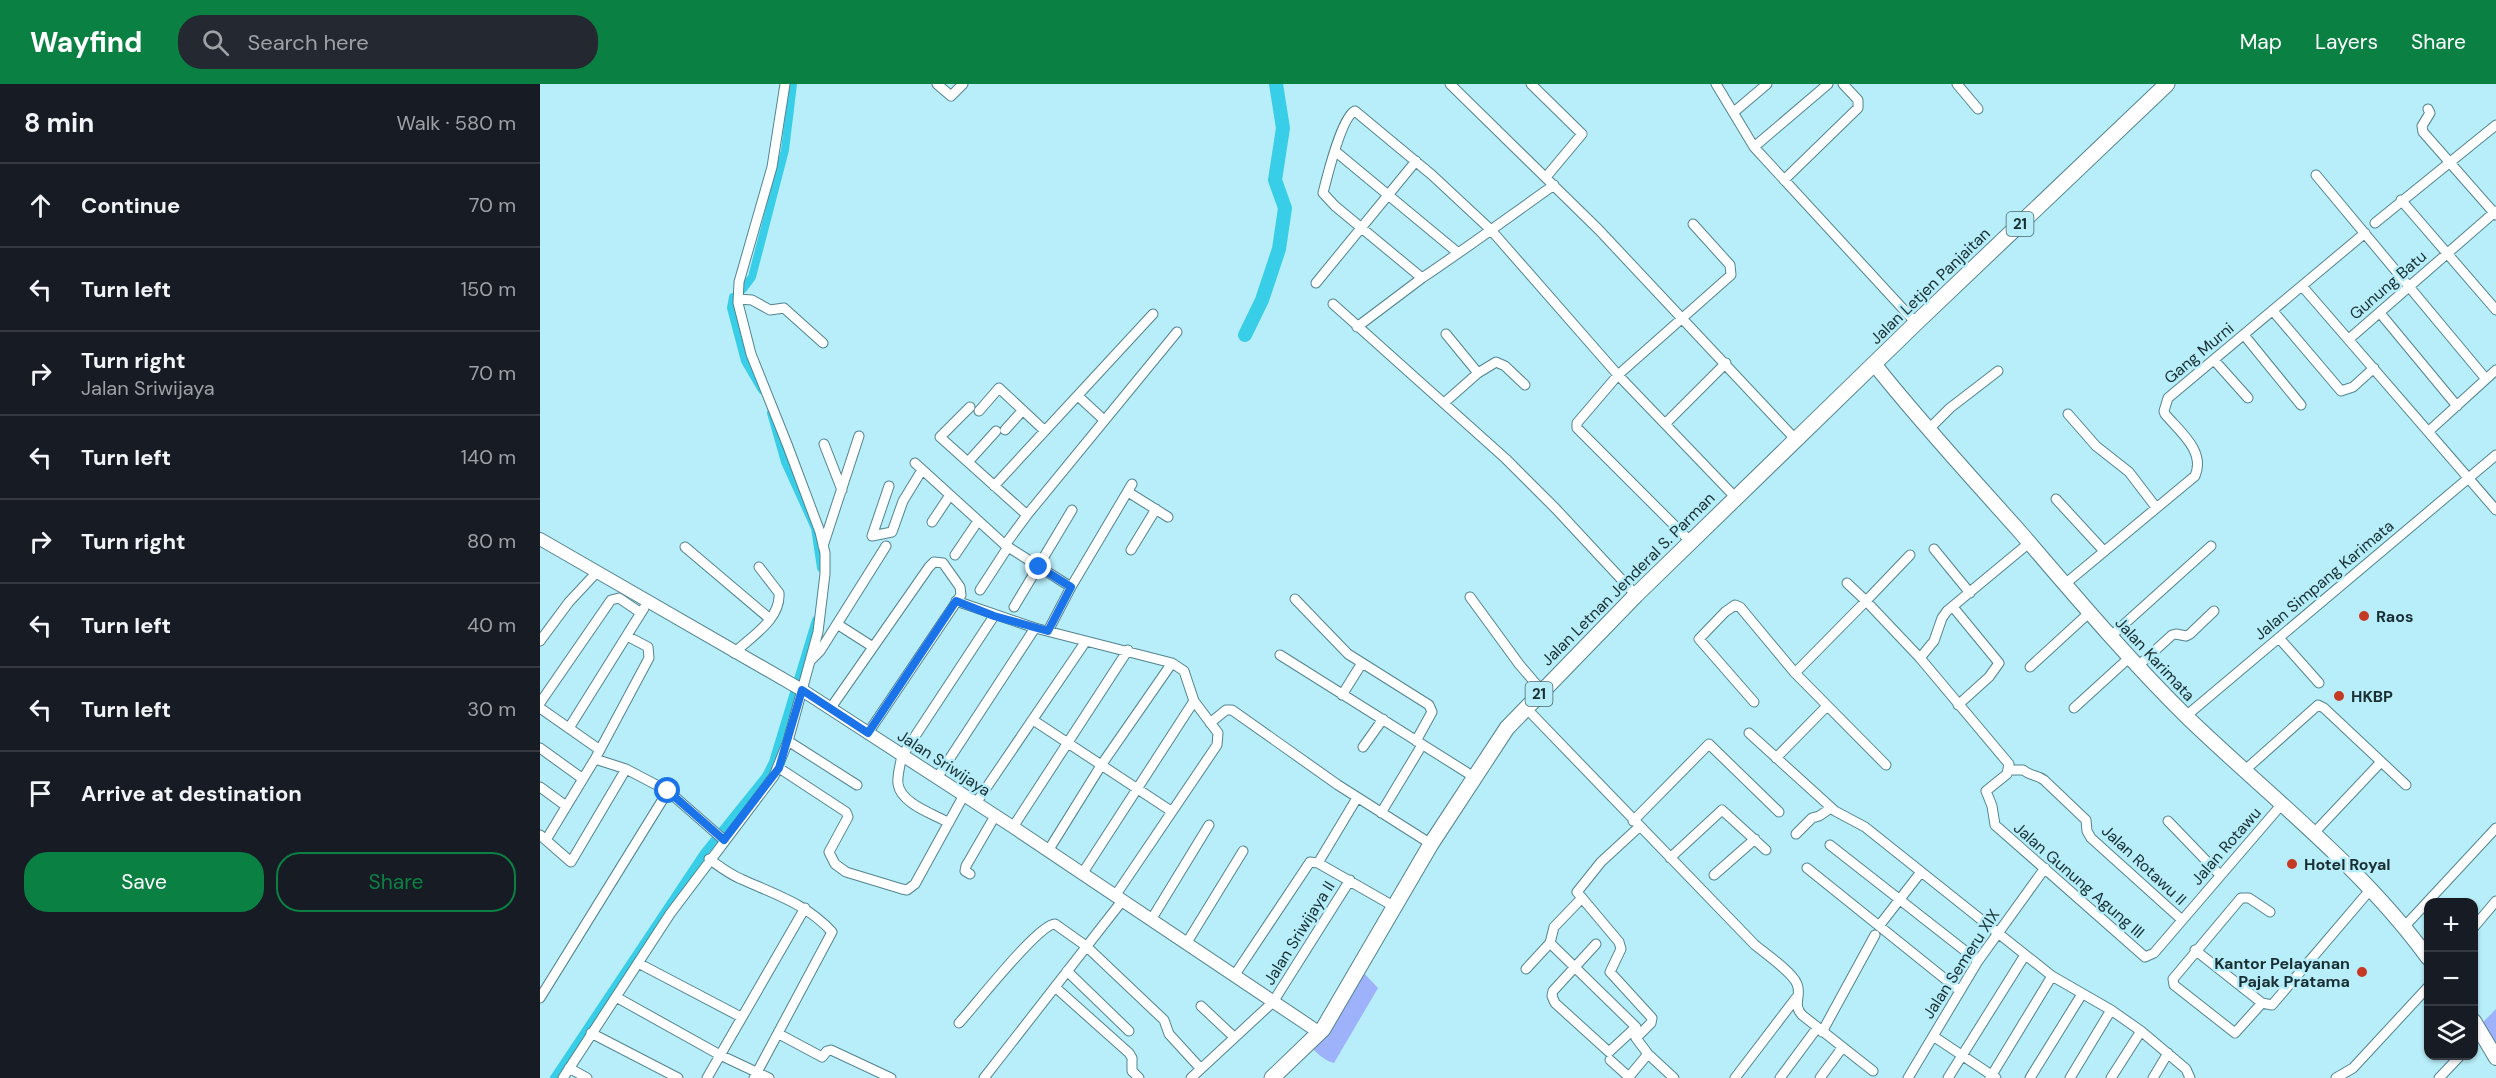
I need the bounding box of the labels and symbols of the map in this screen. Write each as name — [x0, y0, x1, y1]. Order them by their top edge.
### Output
road number: 21 — [2006, 212, 2034, 236]
street label: Jalan Letjen Panjaitan — [1865, 223, 1995, 349]
street label: Gunung Batu — [2345, 246, 2431, 324]
street label: Gang Murni — [2160, 318, 2238, 388]
street label: Jalan Letnan Jenderal S. Parman — [1537, 488, 1719, 670]
street label: Jalan Simpang Karimata — [2250, 515, 2398, 645]
route end — [1025, 553, 1051, 579]
place label: Raos — [2376, 606, 2413, 627]
marker: Raos — [2357, 609, 2371, 623]
street label: Jalan Karimata — [2111, 612, 2199, 706]
road number: 21 — [1526, 682, 1552, 706]
place label: HKBP — [2351, 686, 2393, 707]
marker: HKBP — [2332, 689, 2346, 703]
street label: Jalan Sriwijaya — [893, 725, 995, 801]
route start — [654, 777, 680, 803]
street label: Jalan Rotawu — [2186, 803, 2266, 889]
street label: Jalan Gunung Agung III — [2009, 817, 2149, 943]
street label: Jalan Rotawu II — [2097, 820, 2191, 910]
place label: Hotel Royal — [2304, 854, 2391, 875]
marker: Hotel Royal — [2285, 857, 2299, 871]
street label: Jalan Sriwijaya II — [1259, 877, 1339, 989]
street label: Jalan Semeru XIX — [1918, 905, 2004, 1023]
place label: Kantor Pelayanan Pajak Pratama — [2214, 953, 2350, 992]
marker: Kantor Pelayanan Pajak Pratama — [2355, 965, 2369, 979]

